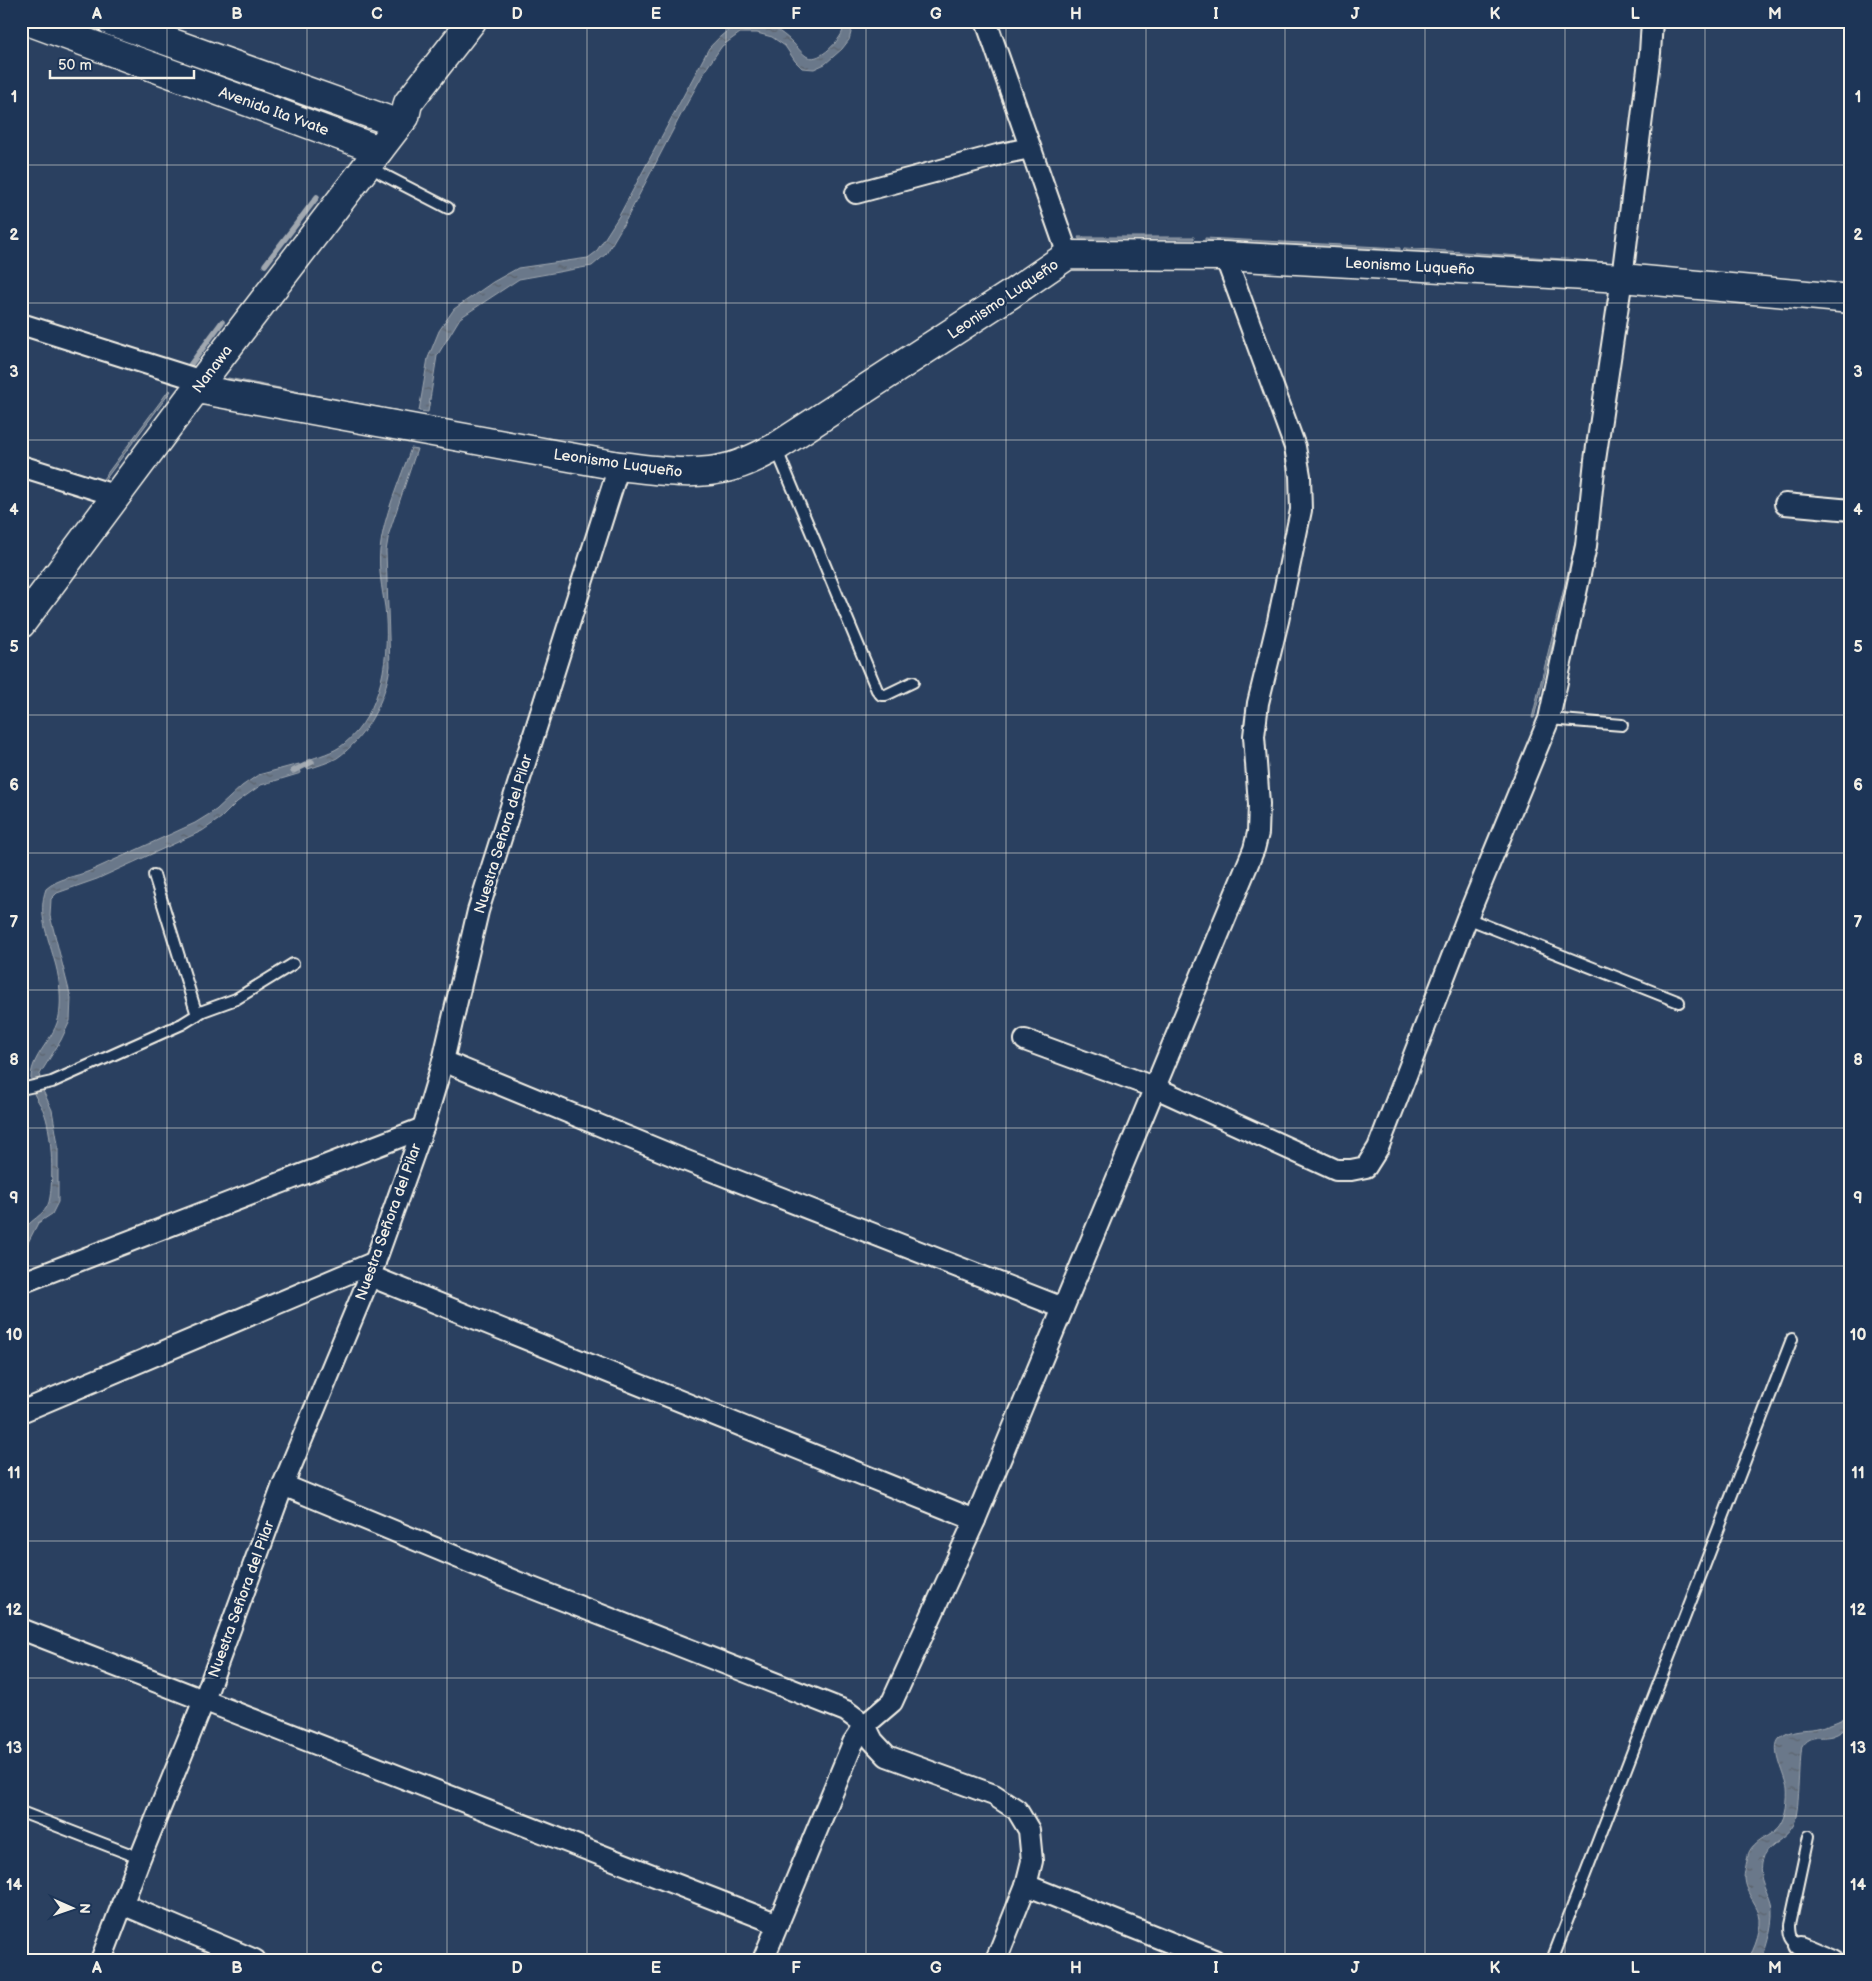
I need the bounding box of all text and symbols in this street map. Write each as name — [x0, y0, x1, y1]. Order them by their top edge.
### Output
text: A — [91, 5, 102, 24]
text: B — [231, 5, 243, 24]
text: C — [371, 5, 383, 24]
text: D — [511, 5, 523, 24]
text: E — [651, 5, 661, 24]
text: F — [791, 5, 801, 24]
text: G — [930, 5, 942, 24]
text: H — [1070, 5, 1082, 24]
text: I — [1213, 5, 1219, 24]
text: J — [1351, 5, 1360, 24]
text: K — [1490, 5, 1501, 24]
text: L — [1630, 5, 1640, 24]
text: M — [1768, 5, 1782, 24]
scale bar — [50, 48, 194, 80]
text: 50 m — [58, 56, 92, 75]
street label: Avenida Ita Yvate — [216, 83, 331, 140]
text: 1 — [11, 88, 17, 107]
text: 1 — [1855, 88, 1861, 107]
text: 2 — [9, 226, 19, 245]
text: 2 — [1853, 226, 1863, 245]
street label: Leonismo Luqueño — [1345, 254, 1475, 279]
street label: Leonismo Luqueño — [944, 255, 1062, 344]
street label: Nanawa — [188, 342, 237, 397]
text: 3 — [9, 363, 19, 382]
text: 3 — [1853, 363, 1863, 382]
street label: Leonismo Luqueño — [552, 445, 684, 482]
text: 4 — [9, 501, 19, 520]
text: 4 — [1853, 501, 1863, 520]
text: 5 — [9, 638, 19, 657]
text: 5 — [1853, 638, 1863, 657]
street label: Nuestra Señora del Pilar — [470, 752, 537, 916]
text: 6 — [9, 776, 19, 795]
text: 6 — [1853, 776, 1863, 795]
text: 7 — [10, 913, 19, 932]
text: 7 — [1854, 913, 1863, 932]
text: 8 — [9, 1051, 19, 1070]
text: 8 — [1853, 1051, 1863, 1070]
street label: Nuestra Señora del Pilar — [351, 1141, 426, 1303]
text: 9 — [9, 1189, 19, 1208]
text: 9 — [1853, 1189, 1863, 1208]
text: 10 — [6, 1326, 22, 1345]
text: 10 — [1850, 1326, 1866, 1345]
text: 11 — [7, 1464, 21, 1483]
text: 11 — [1851, 1464, 1865, 1483]
street label: Nuestra Señora del Pilar — [204, 1518, 279, 1680]
text: 12 — [6, 1601, 23, 1620]
text: 12 — [1850, 1601, 1867, 1620]
text: 13 — [6, 1739, 22, 1758]
text: 13 — [1850, 1739, 1866, 1758]
text: 14 — [6, 1876, 23, 1895]
text: 14 — [1850, 1876, 1867, 1895]
north arrow — [48, 1884, 98, 1934]
text: N — [76, 1903, 93, 1914]
text: A — [91, 1959, 102, 1978]
text: B — [231, 1959, 243, 1978]
text: C — [371, 1959, 383, 1978]
text: D — [511, 1959, 523, 1978]
text: E — [651, 1959, 661, 1978]
text: F — [791, 1959, 801, 1978]
text: G — [930, 1959, 942, 1978]
text: H — [1070, 1959, 1082, 1978]
text: I — [1213, 1959, 1219, 1978]
text: J — [1351, 1959, 1360, 1978]
text: K — [1490, 1959, 1501, 1978]
text: L — [1630, 1959, 1640, 1978]
text: M — [1768, 1959, 1782, 1978]

